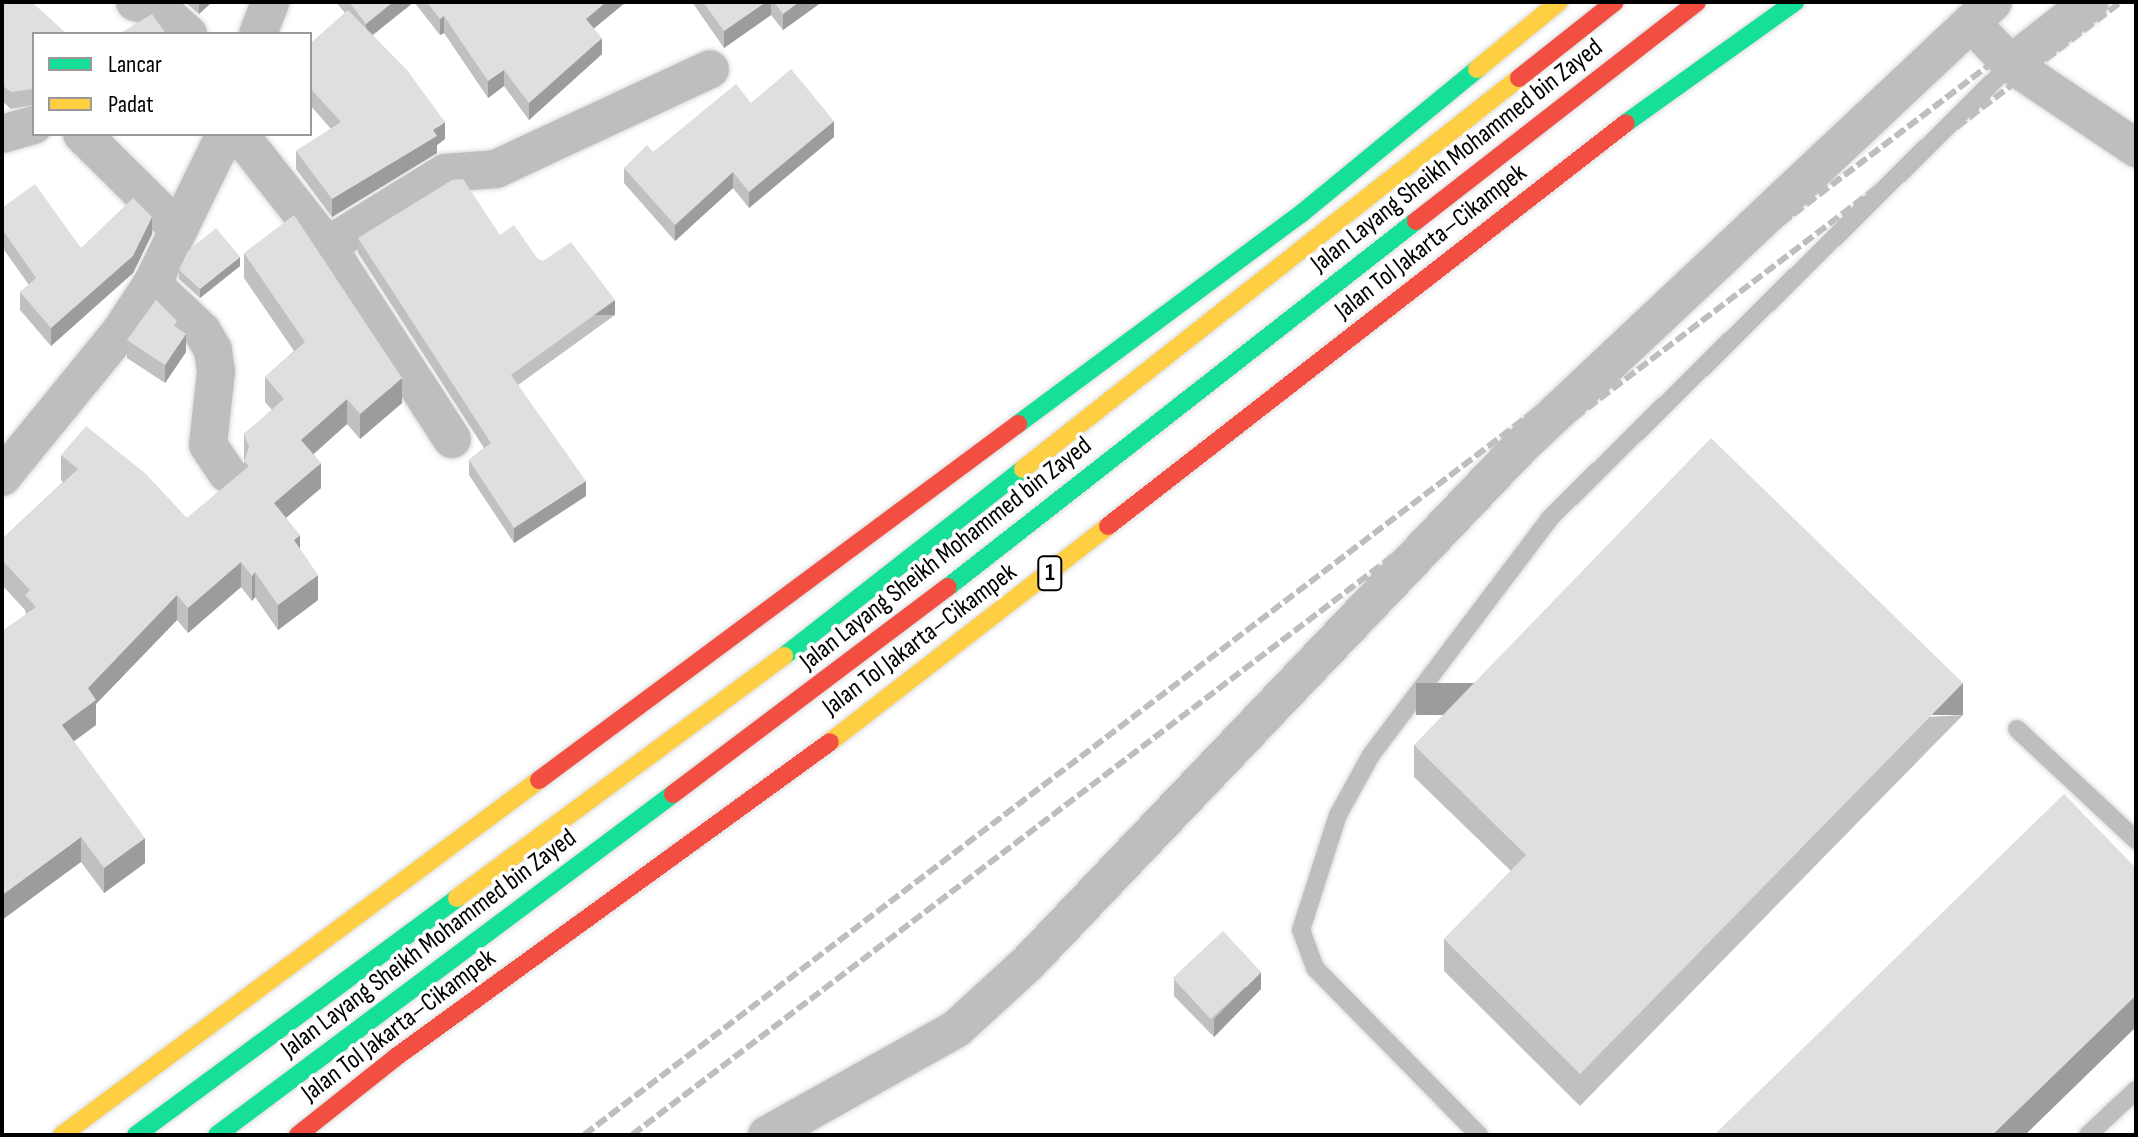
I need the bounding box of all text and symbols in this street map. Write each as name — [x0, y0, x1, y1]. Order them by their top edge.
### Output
legend — [32, 32, 312, 136]
street label: Jalan Layang Sheikh Mohammed bin Zayed — [1305, 32, 1609, 280]
text: Lancar — [108, 50, 162, 79]
text: Padat — [108, 90, 154, 119]
street label: Jalan Tol Jakarta–Cikampek — [1329, 157, 1533, 327]
street label: Jalan Layang Sheikh Mohammed bin Zayed — [794, 430, 1098, 678]
road number: 1 — [1036, 553, 1064, 593]
street label: Jalan Tol Jakarta–Cikampek — [817, 557, 1023, 723]
street label: Jalan Layang Sheikh Mohammed bin Zayed — [275, 823, 583, 1065]
street label: Jalan Tol Jakarta–Cikampek — [296, 943, 502, 1109]

